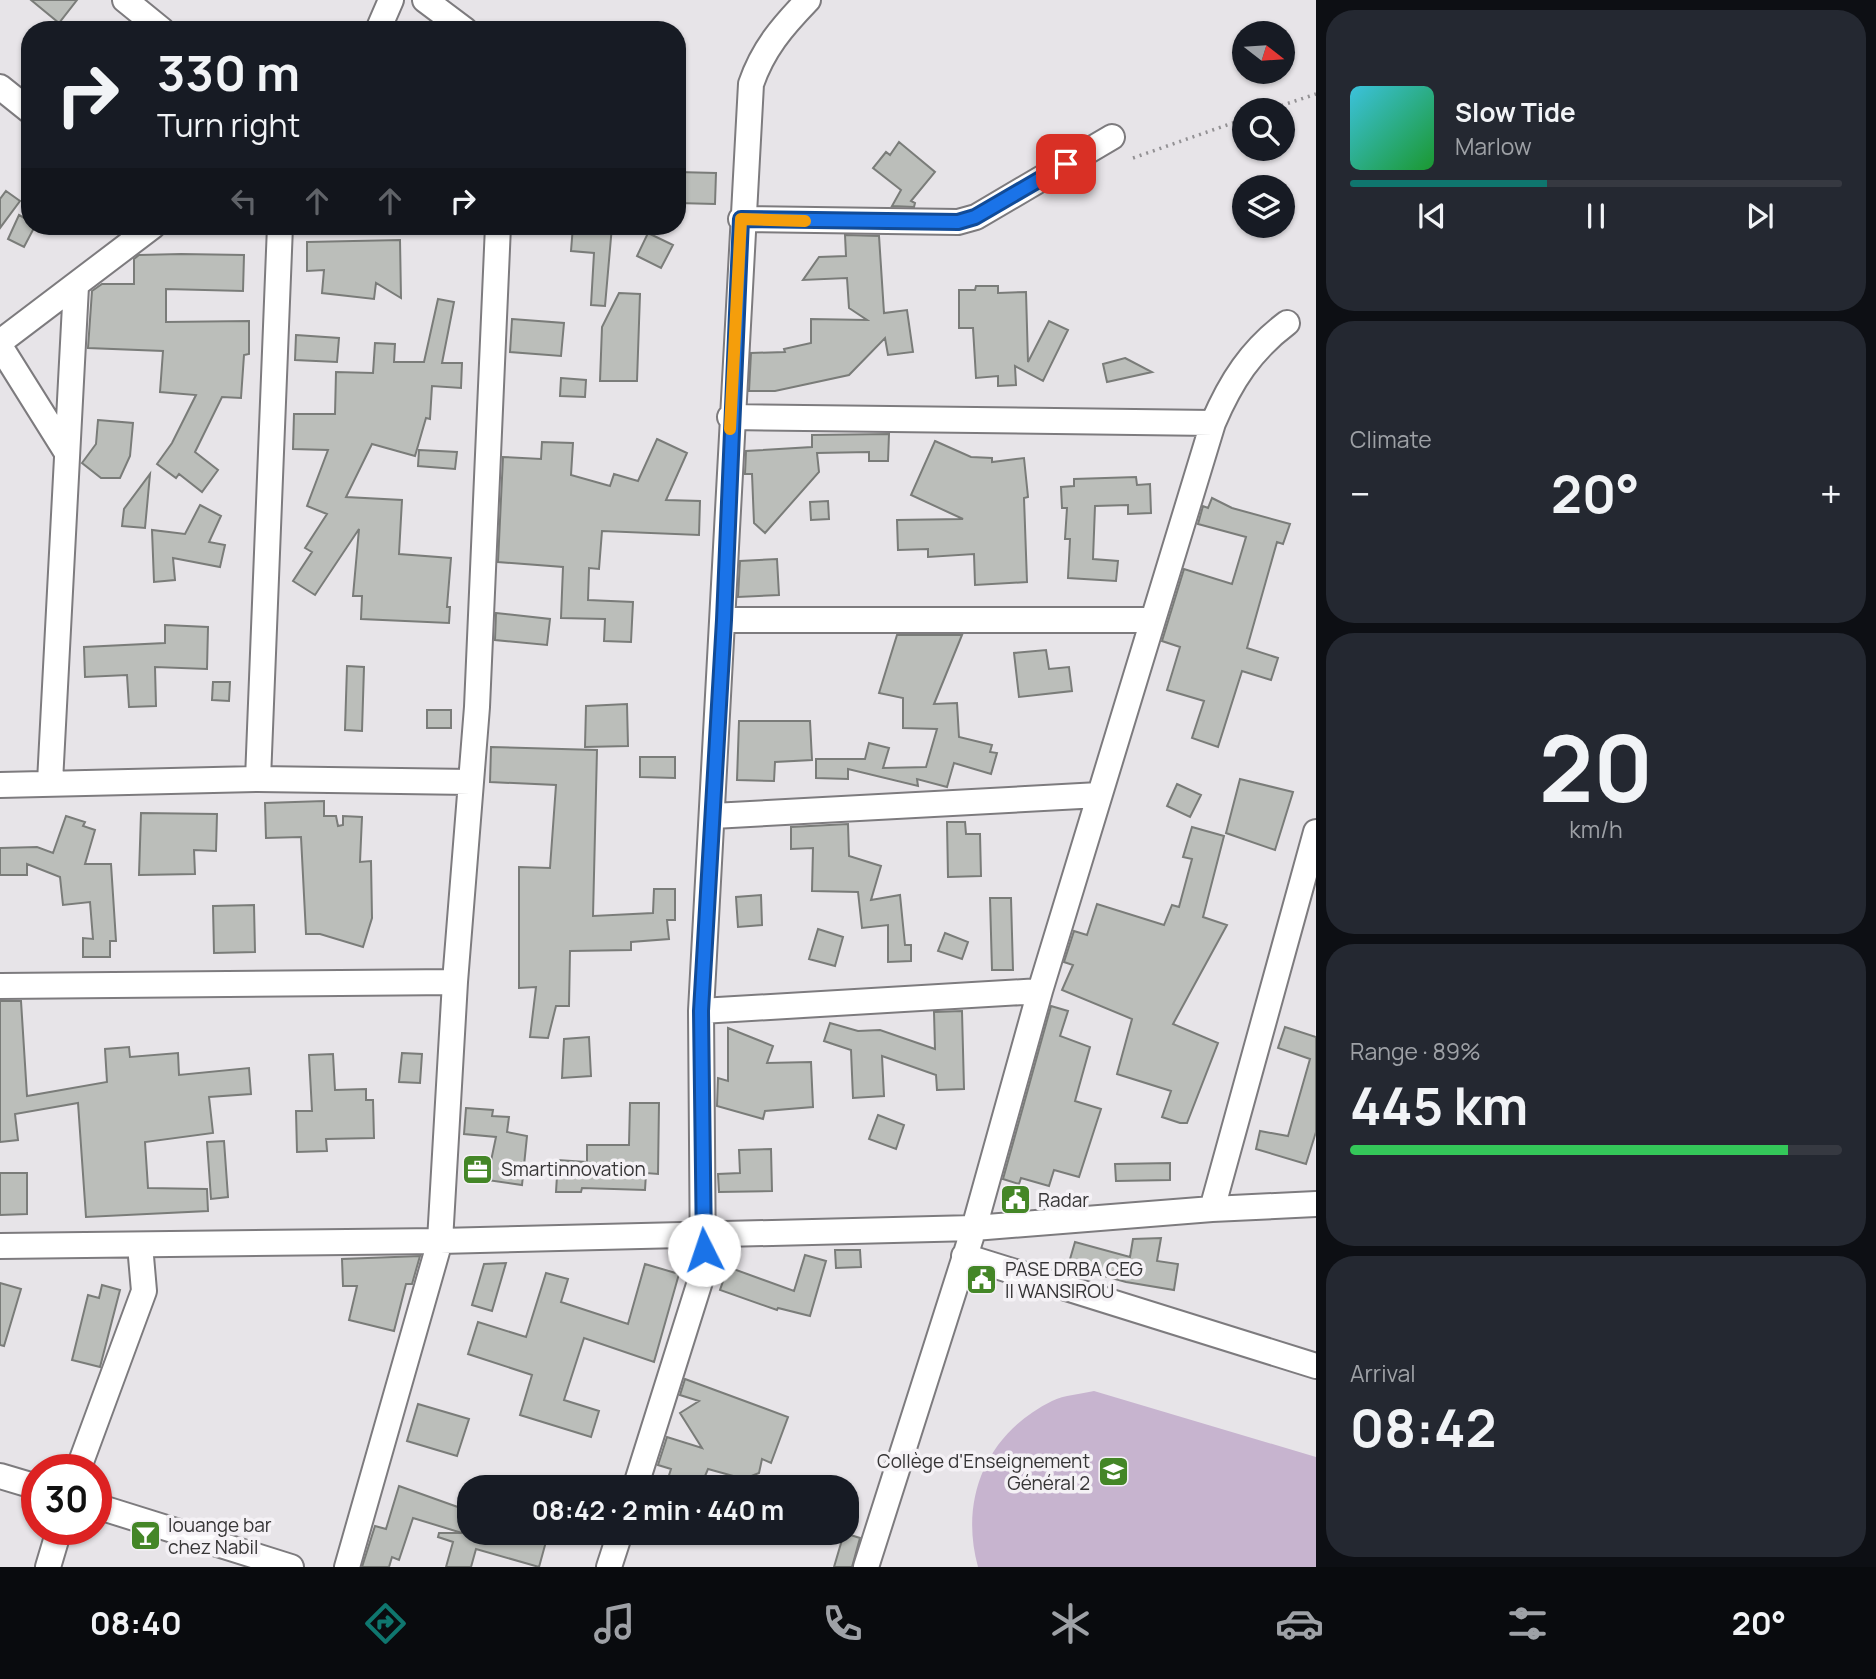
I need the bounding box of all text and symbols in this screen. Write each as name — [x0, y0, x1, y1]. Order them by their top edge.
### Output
north arrow — [1232, 21, 1295, 84]
map controls — [1232, 21, 1295, 238]
text: 330 m — [157, 39, 300, 106]
icon: right — [42, 49, 133, 140]
text: Slow Tide — [1455, 94, 1576, 130]
button: search — [1232, 98, 1295, 161]
text: Turn right — [157, 103, 300, 147]
text: Marlow — [1455, 130, 1532, 162]
pin — [1036, 134, 1096, 194]
icon: arrive — [1047, 145, 1085, 183]
button: layers — [1232, 175, 1295, 238]
icon: left — [225, 182, 263, 220]
icon: ahead — [298, 182, 336, 220]
icon: ahead — [371, 182, 409, 220]
icon: right — [444, 182, 482, 220]
icon: previous — [1413, 197, 1451, 235]
icon: pause — [1577, 197, 1615, 235]
icon: next — [1741, 197, 1779, 235]
text: Climate — [1350, 423, 1432, 455]
text: 20° — [1551, 458, 1640, 529]
text: − — [1350, 467, 1371, 519]
text: + — [1820, 467, 1842, 519]
text: 20 — [1539, 705, 1653, 829]
text: km/h — [1569, 813, 1623, 845]
text: Range · 89% — [1350, 1035, 1481, 1067]
text: 445 km — [1350, 1070, 1528, 1141]
office icon: Smartinnovation — [461, 1152, 495, 1186]
place label: Smartinnovation — [501, 1156, 646, 1182]
public building icon: Radar — [998, 1183, 1032, 1217]
place label: Radar — [1038, 1187, 1089, 1213]
position arrow — [667, 1213, 741, 1287]
place label: PASE DRBA CEG II WANSIROU — [1005, 1256, 1143, 1304]
public building icon: PASE DRBA CEG II WANSIROU — [965, 1263, 999, 1297]
text: Arrival — [1350, 1357, 1416, 1389]
text: 08:42 — [1350, 1392, 1496, 1463]
place label: Collège d'Enseignement Général 2 — [877, 1448, 1090, 1496]
speed limit sign: 30 — [21, 1454, 112, 1545]
school or university icon: Collège d'Enseignement Général 2 — [1096, 1455, 1130, 1489]
text: 08:42 · 2 min · 440 m — [532, 1492, 784, 1528]
place label: louange bar chez Nabil — [168, 1512, 272, 1560]
bar icon: louange bar chez Nabil — [128, 1519, 162, 1553]
icon: directions — [361, 1599, 410, 1648]
icon: music — [590, 1599, 639, 1648]
icon: phone — [818, 1599, 867, 1648]
icon: climate — [1046, 1599, 1095, 1648]
icon: car — [1275, 1599, 1324, 1648]
icon: filters — [1503, 1599, 1552, 1648]
text: 08:40 — [90, 1601, 182, 1645]
text: 20° — [1732, 1601, 1786, 1645]

